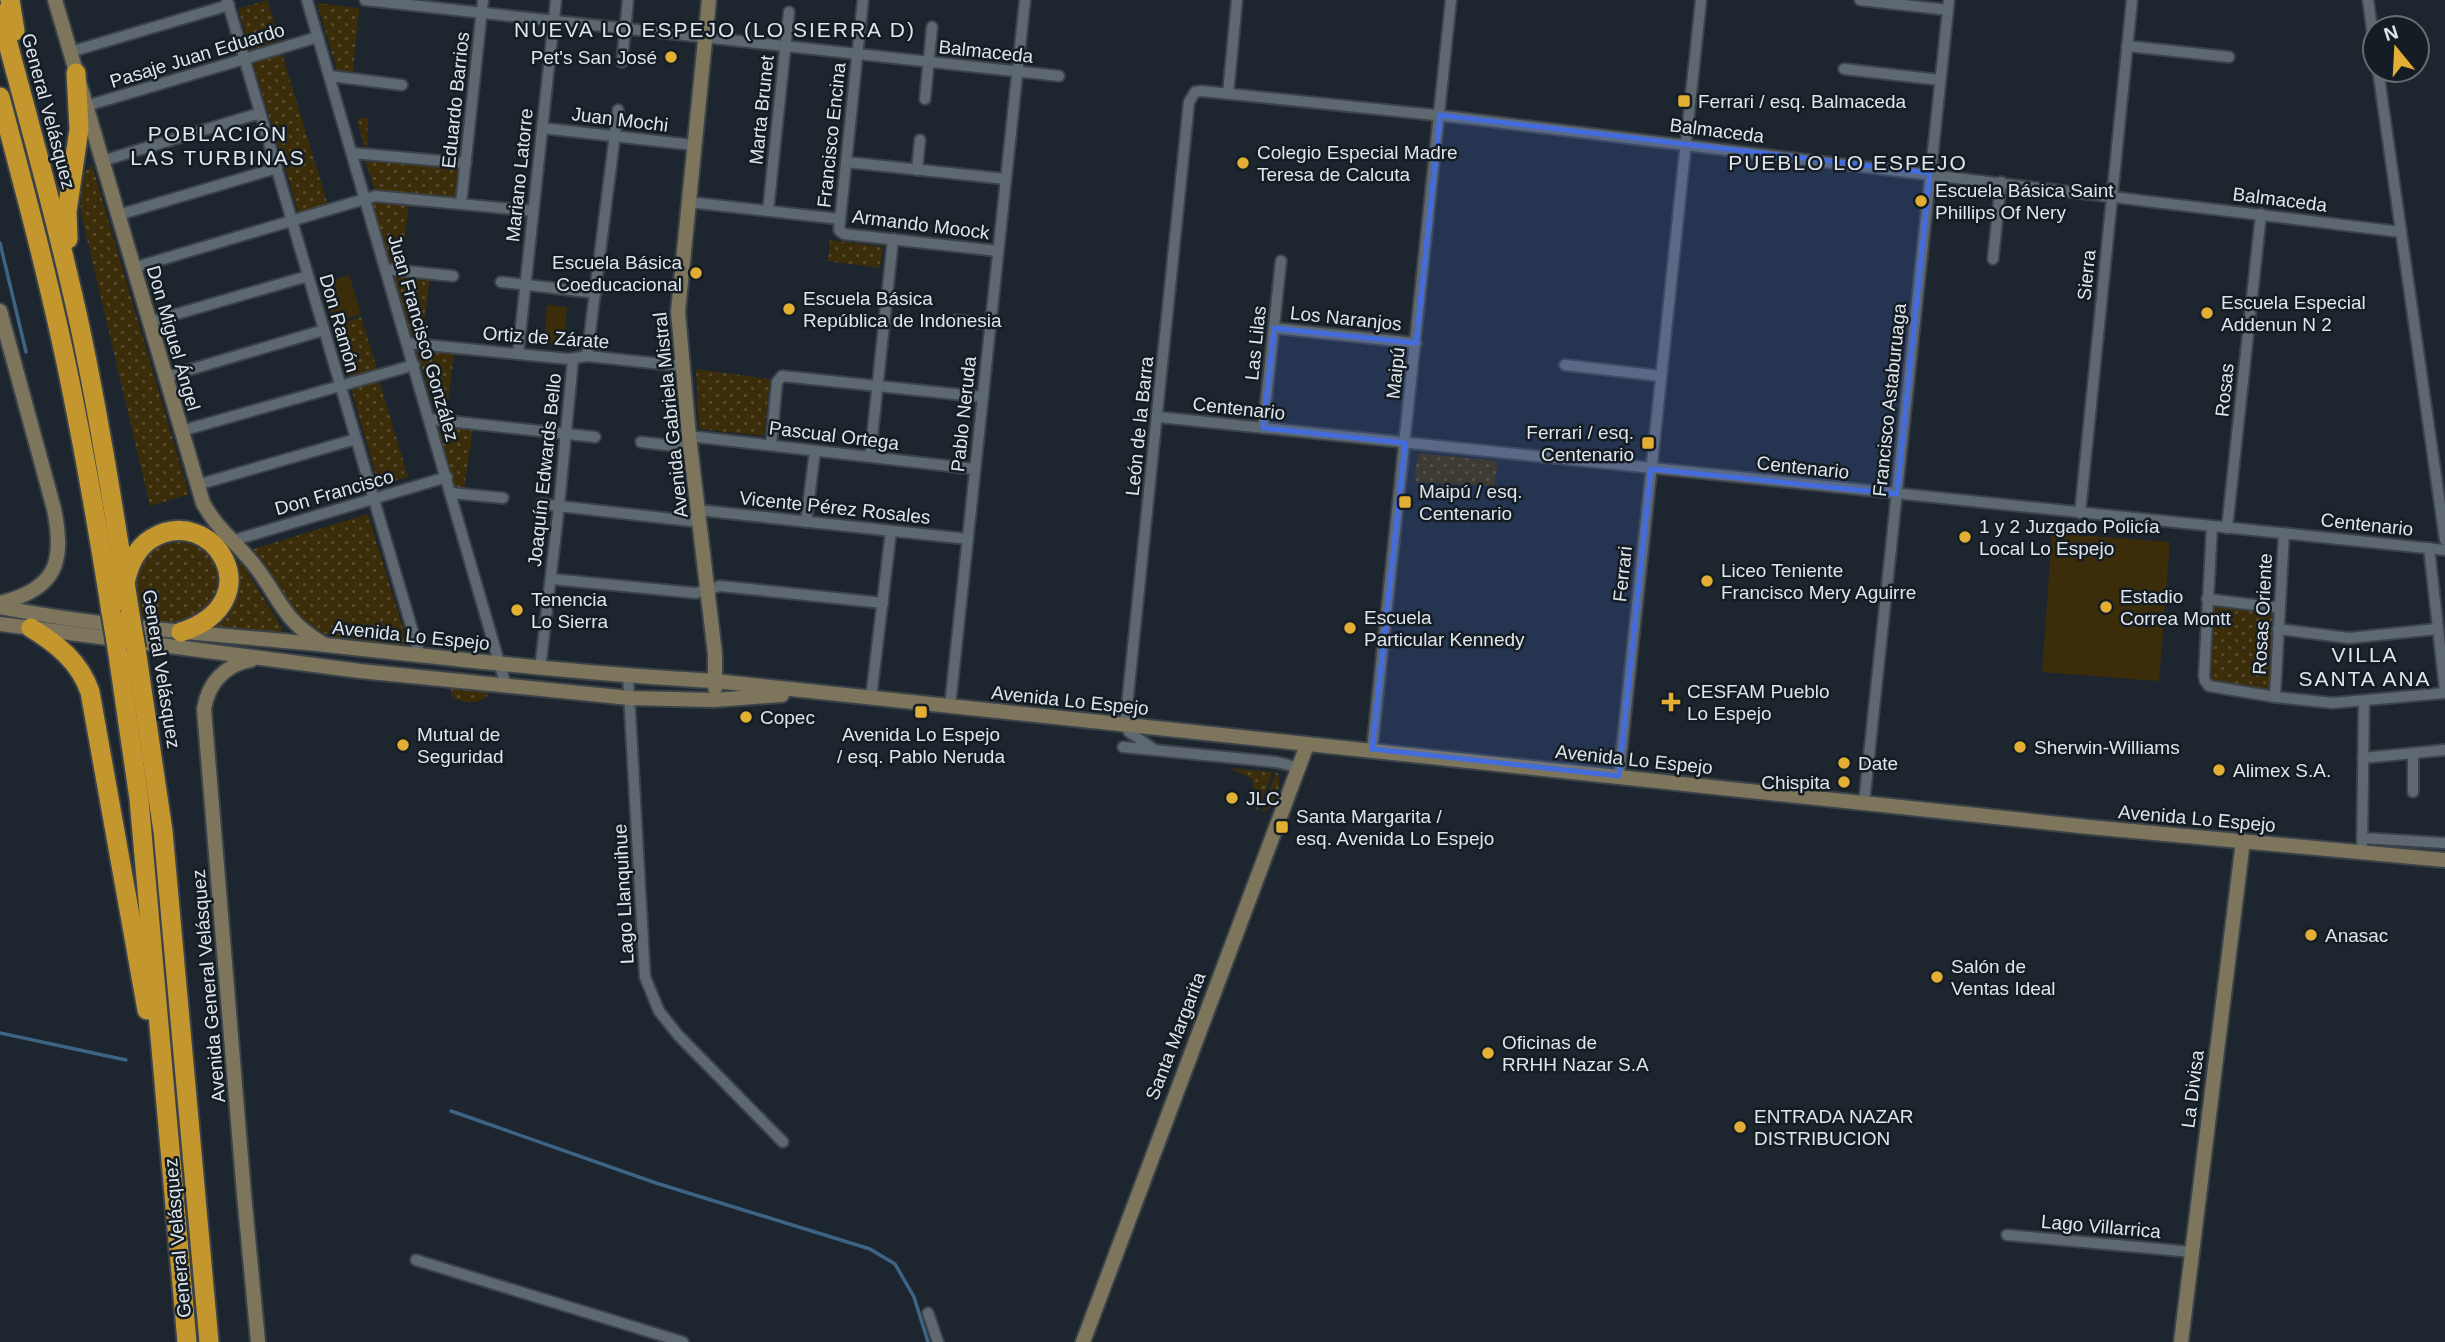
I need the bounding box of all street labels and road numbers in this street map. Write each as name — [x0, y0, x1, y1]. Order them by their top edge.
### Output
street label: Pasaje Juan Eduardo — [107, 19, 287, 92]
street label: General Velásquez — [18, 31, 79, 191]
street label: Eduardo Barrios — [438, 31, 473, 169]
street label: Balmaceda — [938, 36, 1035, 67]
street label: Marta Brunet — [745, 54, 778, 166]
street label: Francisco Encina — [813, 61, 850, 209]
street label: Juan Mochi — [570, 103, 669, 136]
street label: Mariano Latorre — [502, 107, 537, 243]
street label: Balmaceda — [1668, 114, 1766, 147]
street label: Balmaceda — [2231, 183, 2329, 216]
street label: Armando Moock — [851, 206, 991, 243]
street label: Juan Francisco González — [384, 232, 463, 444]
street label: Sierra — [2073, 248, 2100, 301]
street label: Don Miguel Ángel — [143, 263, 204, 413]
street label: Don Ramón — [315, 272, 364, 375]
street label: Los Naranjos — [1289, 302, 1403, 335]
street label: Francisco Astaburuaga — [1869, 302, 1910, 498]
street label: Las Lilas — [1241, 305, 1270, 381]
street label: Avenida Gabriela Mistral — [649, 311, 692, 519]
street label: Ortiz de Zárate — [482, 323, 610, 352]
street label: Maipú — [1382, 346, 1409, 400]
street label: Pablo Neruda — [947, 355, 980, 473]
street label: León de la Barra — [1122, 355, 1157, 497]
street label: Rosas — [2211, 362, 2238, 418]
street label: Joaquín Edwards Bello — [524, 372, 565, 568]
street label: Centenario — [1192, 393, 1286, 424]
street label: Pascual Ortega — [768, 417, 901, 454]
street label: Centenario — [1756, 452, 1850, 483]
street label: Don Francisco — [272, 466, 396, 519]
street label: Vicente Pérez Rosales — [738, 487, 931, 528]
street label: Centenario — [2320, 509, 2414, 540]
street label: Ferrari — [1609, 545, 1636, 603]
street label: Rosas Oriente — [2249, 553, 2276, 675]
street label: General Velásquez — [139, 588, 184, 750]
street label: Avenida Lo Espejo — [331, 617, 491, 654]
street label: Avenida Lo Espejo — [990, 682, 1150, 719]
street label: Avenida Lo Espejo — [1554, 741, 1714, 778]
street label: Avenida Lo Espejo — [2117, 801, 2277, 836]
street label: Lago Llanquihue — [609, 823, 638, 965]
street label: Avenida General Velásquez — [188, 868, 229, 1104]
street label: Santa Margarita — [1141, 969, 1210, 1103]
street label: La Divisa — [2177, 1049, 2208, 1129]
street label: General Velásquez — [160, 1157, 195, 1319]
street label: Lago Villarrica — [2040, 1211, 2162, 1242]

